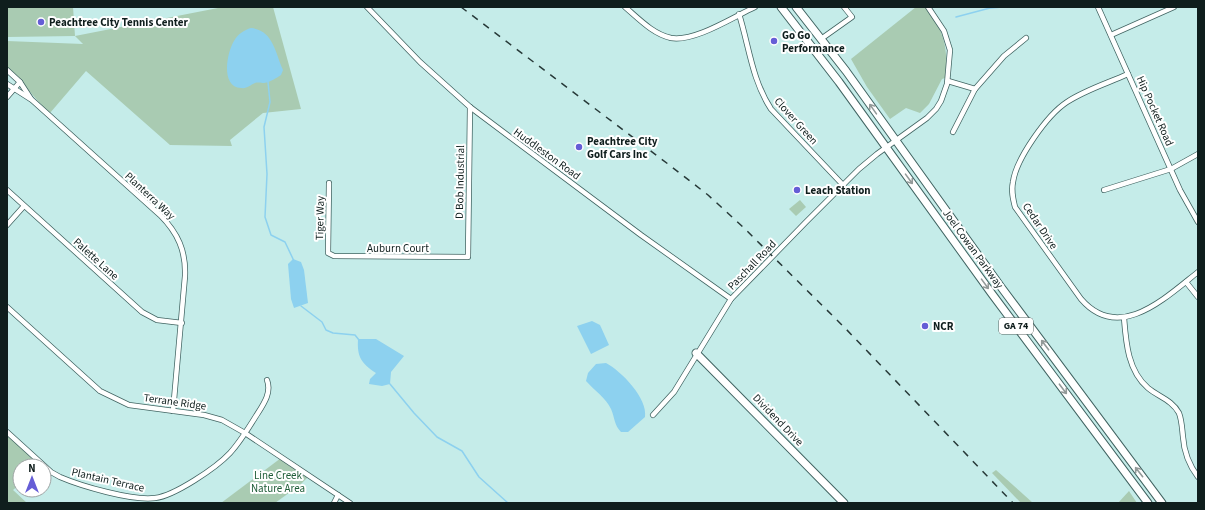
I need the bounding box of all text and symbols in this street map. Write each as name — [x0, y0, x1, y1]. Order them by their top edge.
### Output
place label: Peachtree City Tennis Center — [49, 15, 189, 30]
marker: Peachtree City Tennis Center — [36, 17, 46, 27]
place label: Go Go Performance — [782, 28, 845, 56]
marker: Go Go Performance — [769, 36, 779, 46]
street label: Hip Pocket Road — [1133, 74, 1177, 148]
street label: Clover Green — [771, 94, 821, 148]
one-way arrow — [869, 104, 877, 115]
street label: Huddleston Road — [510, 125, 584, 183]
place label: Peachtree City Golf Cars Inc — [587, 134, 658, 162]
marker: Peachtree City Golf Cars Inc — [574, 142, 584, 152]
street label: D Bob Industrial — [452, 145, 468, 219]
street label: Planterra Way — [122, 169, 178, 223]
one-way arrow — [905, 173, 913, 184]
place label: Leach Station — [805, 183, 871, 198]
marker: Leach Station — [792, 185, 802, 195]
street label: Tiger Way — [312, 196, 328, 240]
street label: Cedar Drive — [1019, 200, 1061, 253]
street label: Joel Cowan Parkway — [939, 206, 1007, 292]
street label: Palette Lane — [70, 235, 122, 284]
street label: Paschall Road — [724, 237, 780, 293]
street label: Auburn Court — [367, 241, 429, 256]
one-way arrow — [981, 279, 989, 290]
road number: GA 74 — [999, 318, 1033, 334]
place label: NCR — [933, 319, 954, 334]
marker: NCR — [920, 321, 930, 331]
one-way arrow — [1040, 340, 1049, 351]
one-way arrow — [1059, 383, 1067, 394]
street label: Terrane Ridge — [143, 390, 208, 414]
street label: Dividend Drive — [749, 391, 807, 450]
north arrow — [12, 458, 52, 498]
text: N — [28, 461, 36, 476]
street label: Plantain Terrace — [70, 464, 146, 496]
one-way arrow — [1135, 466, 1143, 477]
park label: Line Creek Nature Area — [251, 468, 305, 496]

